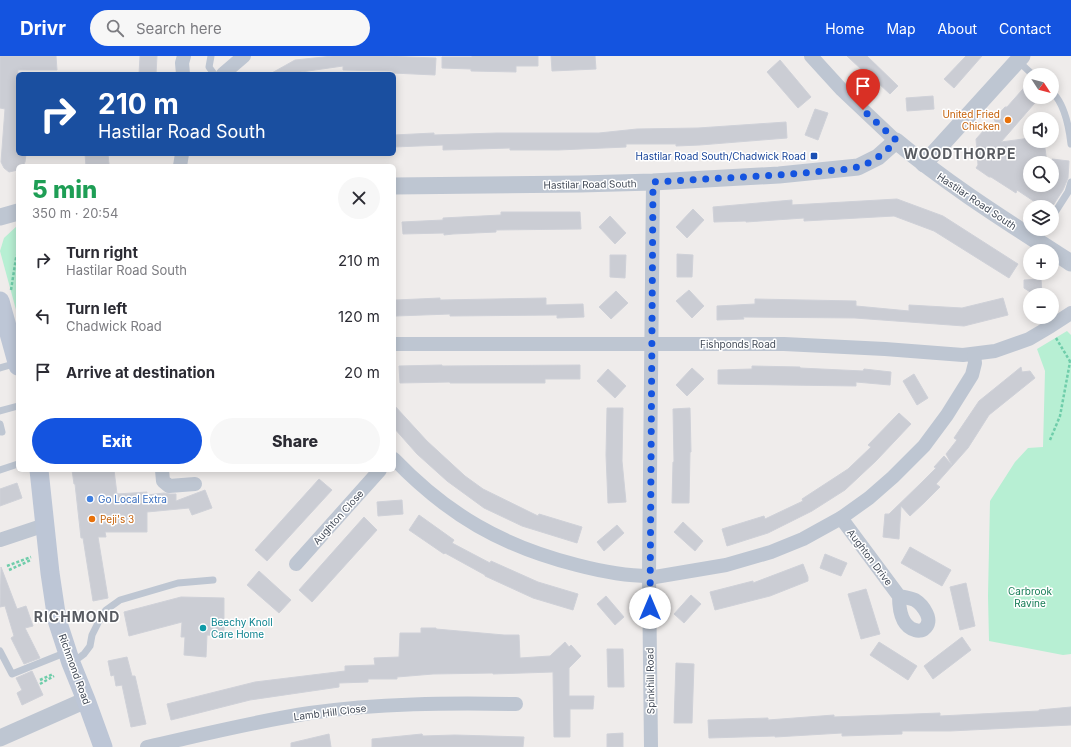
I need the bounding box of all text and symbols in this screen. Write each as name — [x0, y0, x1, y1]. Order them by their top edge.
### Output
search box — [90, 10, 370, 46]
text: Drivr — [20, 17, 66, 40]
icon: search — [104, 17, 126, 39]
text: Search here — [136, 19, 222, 38]
text: Home — [825, 20, 864, 37]
text: Map — [886, 20, 916, 37]
text: About — [938, 20, 977, 37]
text: Contact — [999, 20, 1051, 37]
north arrow — [1023, 68, 1059, 104]
map controls — [1023, 68, 1059, 324]
pin — [846, 69, 880, 110]
icon: arrive — [852, 75, 874, 97]
text: 210 m — [98, 87, 179, 121]
icon: right — [32, 88, 84, 140]
place label: United Fried Chicken — [942, 108, 1000, 132]
button: sound — [1023, 112, 1059, 148]
marker: United Fried Chicken — [1003, 115, 1013, 125]
text: Hastilar Road South — [98, 121, 266, 142]
district label: WOODTHORPE — [904, 145, 1016, 162]
place label: Hastilar Road South/Chadwick Road — [636, 150, 806, 162]
marker: Hastilar Road South/Chadwick Road — [809, 151, 819, 161]
button: search — [1023, 156, 1059, 192]
street label: Hastilar Road South — [935, 170, 1019, 232]
text: 5 min — [32, 175, 97, 204]
button: close — [338, 177, 380, 219]
street label: Hastilar Road South — [543, 177, 637, 191]
button: layers — [1023, 200, 1059, 236]
text: 350 m · 20:54 — [32, 205, 118, 221]
text: Turn right — [66, 243, 138, 262]
button: + — [1023, 244, 1059, 280]
icon: right — [32, 249, 54, 271]
text: 210 m — [338, 251, 380, 270]
text: Hastilar Road South — [66, 262, 187, 278]
button: − — [1023, 288, 1059, 324]
text: Turn left — [66, 299, 127, 318]
icon: left — [32, 305, 54, 327]
text: 120 m — [338, 307, 380, 326]
text: Chadwick Road — [66, 318, 162, 334]
street label: Fishponds Road — [700, 338, 776, 350]
icon: arrive — [32, 361, 54, 383]
text: Arrive at destination — [66, 363, 215, 382]
text: 20 m — [344, 363, 380, 382]
button: Exit — [32, 418, 202, 464]
button: Share — [210, 418, 380, 464]
street label: Aughton Close — [310, 487, 366, 547]
place label: Go Local Extra — [98, 493, 167, 505]
marker: Go Local Extra — [85, 494, 95, 504]
place label: Peji's 3 — [100, 513, 134, 525]
marker: Peji's 3 — [87, 514, 97, 524]
street label: Aughton Drive — [845, 526, 895, 588]
park label: Carbrook Ravine — [1008, 585, 1053, 609]
position arrow — [629, 587, 671, 629]
district label: RICHMOND — [34, 608, 120, 625]
place label: Beechy Knoll Care Home — [211, 616, 273, 640]
marker: Beechy Knoll Care Home — [198, 623, 208, 633]
street label: Richmond Road — [57, 632, 93, 706]
street label: Spinkhill Road — [643, 648, 657, 714]
street label: Lamb Hill Close — [293, 702, 367, 722]

